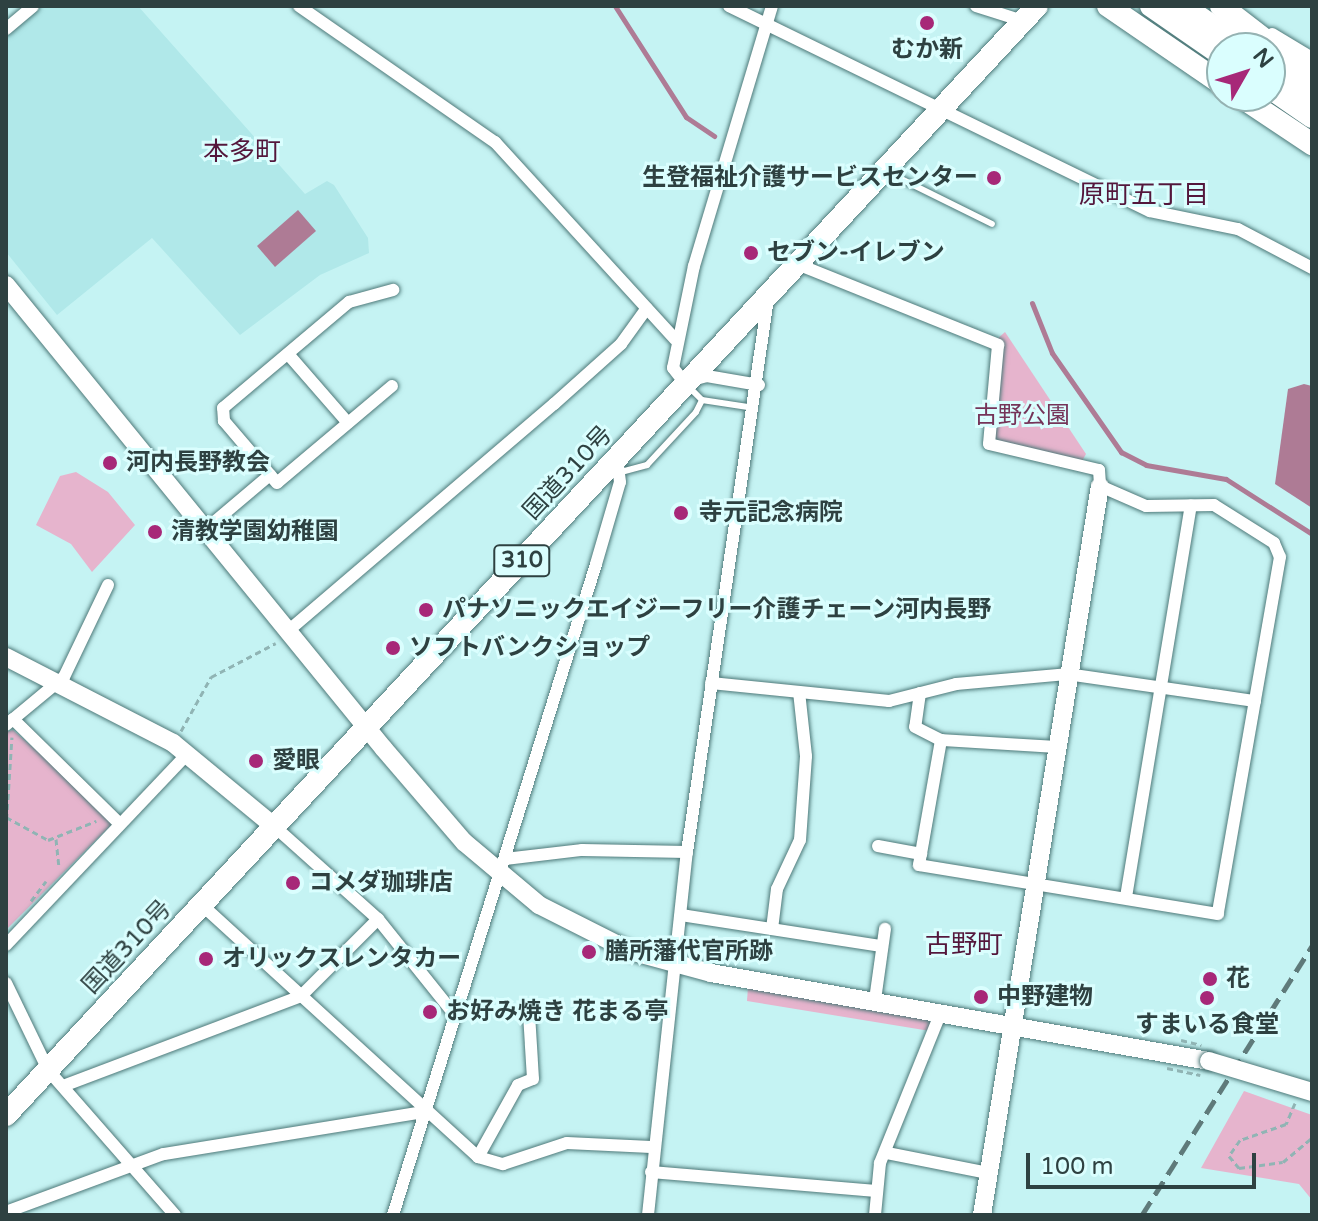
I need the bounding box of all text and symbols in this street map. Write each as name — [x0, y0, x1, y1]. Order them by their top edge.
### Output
marker: むか新 — [918, 14, 936, 32]
north arrow — [1206, 32, 1286, 112]
place label: むか新 — [891, 36, 963, 64]
text: N — [1247, 43, 1279, 73]
district label: 本多町 — [203, 136, 281, 168]
place label: 生登福祉介護サービスセンター — [642, 164, 978, 192]
marker: 生登福祉介護サービスセンター — [985, 169, 1003, 187]
district label: 原町五丁目 — [1079, 179, 1209, 211]
place label: セブン-イレブン — [767, 239, 945, 267]
marker: セブン-イレブン — [742, 244, 760, 262]
park label: 古野公園 — [974, 402, 1070, 430]
street label: 国道310号 — [517, 420, 619, 526]
place label: 河内長野教会 — [126, 449, 270, 477]
marker: 河内長野教会 — [101, 454, 119, 472]
place label: 寺元記念病院 — [699, 499, 843, 527]
marker: 寺元記念病院 — [670, 502, 692, 524]
place label: 清教学園幼稚園 — [171, 518, 339, 546]
marker: 清教学園幼稚園 — [146, 523, 164, 541]
road number: 310 — [492, 543, 552, 579]
place label: パナソニックエイジーフリー介護チェーン河内長野 — [442, 596, 994, 624]
marker: パナソニックエイジーフリー介護チェーン河内長野 — [417, 601, 435, 619]
place label: ソフトバンクショップ — [409, 634, 649, 662]
marker: ソフトバンクショップ — [384, 639, 402, 657]
place label: 愛眼 — [272, 747, 320, 775]
marker: 愛眼 — [247, 752, 265, 770]
place label: コメダ珈琲店 — [309, 869, 453, 897]
marker: コメダ珈琲店 — [284, 874, 302, 892]
street label: 国道310号 — [76, 894, 178, 1000]
district label: 古野町 — [925, 929, 1003, 961]
place label: 膳所藩代官所跡 — [605, 938, 773, 966]
marker: 膳所藩代官所跡 — [580, 943, 598, 961]
place label: オリックスレンタカー — [222, 945, 462, 973]
marker: オリックスレンタカー — [197, 950, 215, 968]
place label: 花 — [1226, 965, 1250, 993]
marker: 花 — [1201, 970, 1219, 988]
place label: 中野建物 — [997, 983, 1093, 1011]
marker: 中野建物 — [972, 988, 990, 1006]
marker: すまいる食堂 — [1198, 989, 1216, 1007]
place label: お好み焼き 花まる亭 — [446, 998, 668, 1026]
marker: お好み焼き 花まる亭 — [421, 1003, 439, 1021]
place label: すまいる食堂 — [1135, 1011, 1279, 1039]
scale bar — [1030, 1137, 1260, 1187]
text: 100 m — [1040, 1152, 1114, 1181]

